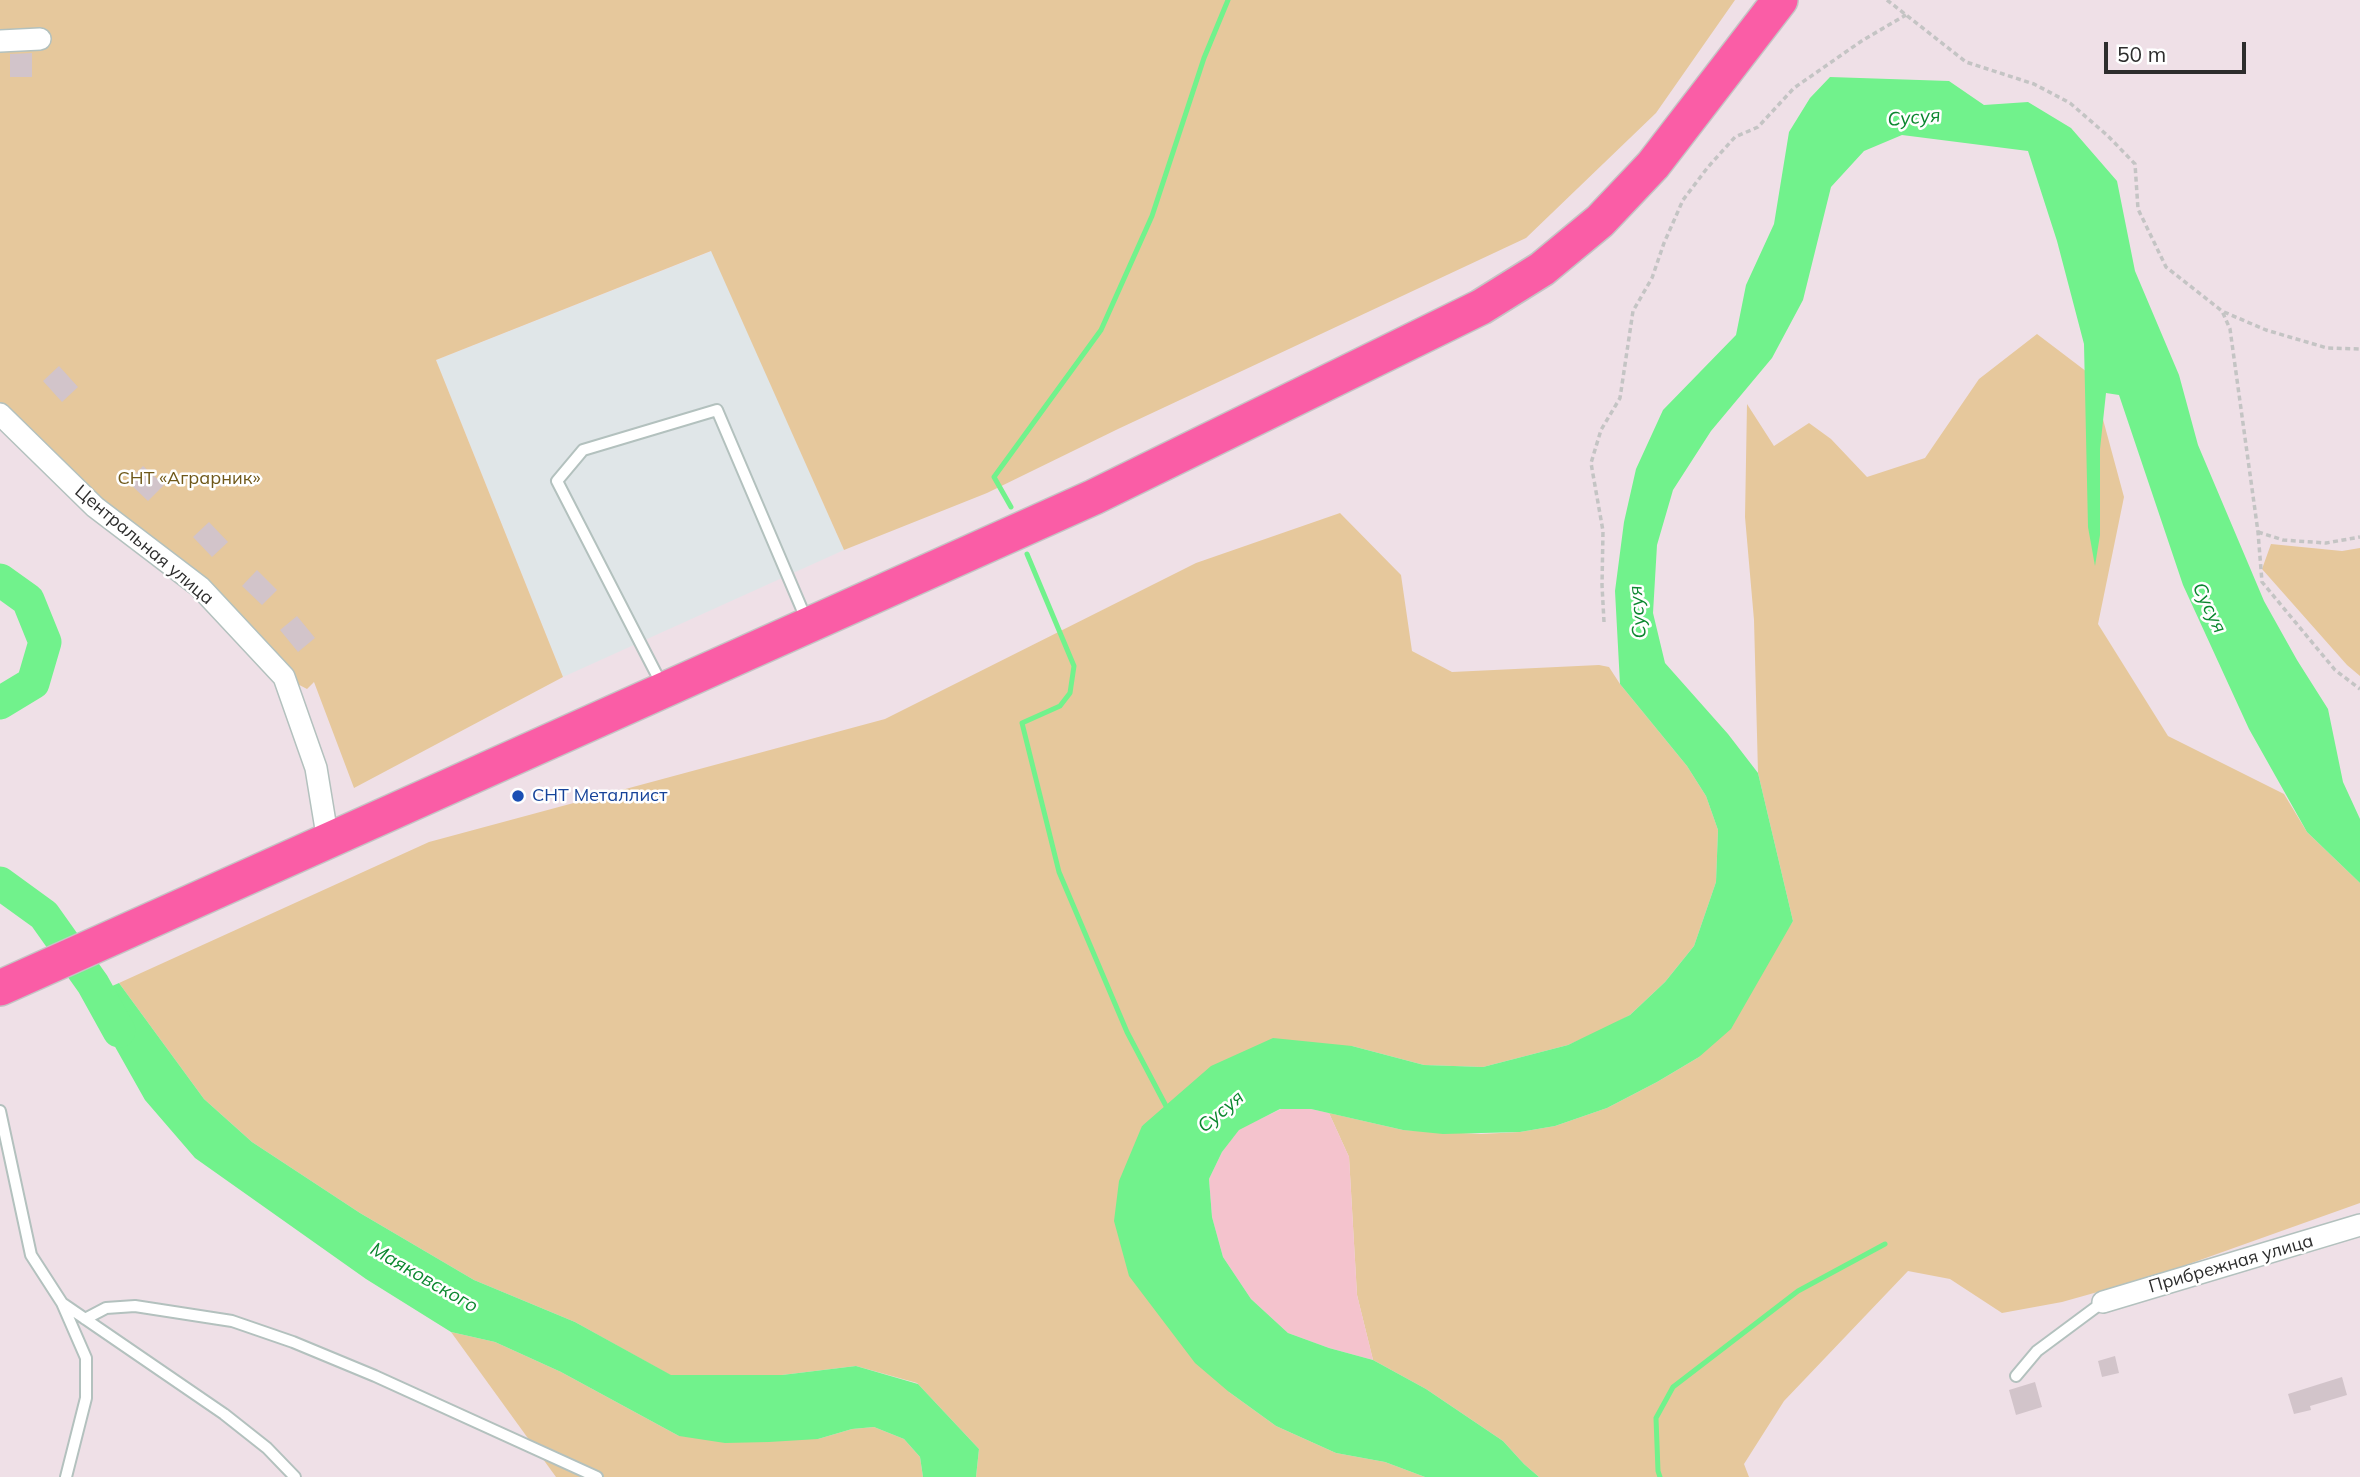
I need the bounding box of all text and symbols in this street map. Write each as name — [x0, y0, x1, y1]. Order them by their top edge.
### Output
scale bar — [2108, 28, 2250, 72]
text: 50 m — [2117, 41, 2166, 67]
water label: Сусуя — [1887, 104, 1941, 132]
park label: СНТ «Аграрник» — [118, 468, 260, 490]
street label: Центральная улица — [70, 481, 218, 609]
water label: Сусуя — [2187, 579, 2231, 637]
water label: Сусуя — [1624, 585, 1652, 639]
place label: СНТ Металлист — [532, 785, 667, 807]
marker: СНТ Металлист — [510, 788, 526, 804]
water label: Сусуя — [1193, 1086, 1249, 1138]
street label: Прибрежная улица — [2146, 1230, 2316, 1298]
water label: Маяковского — [366, 1238, 482, 1318]

